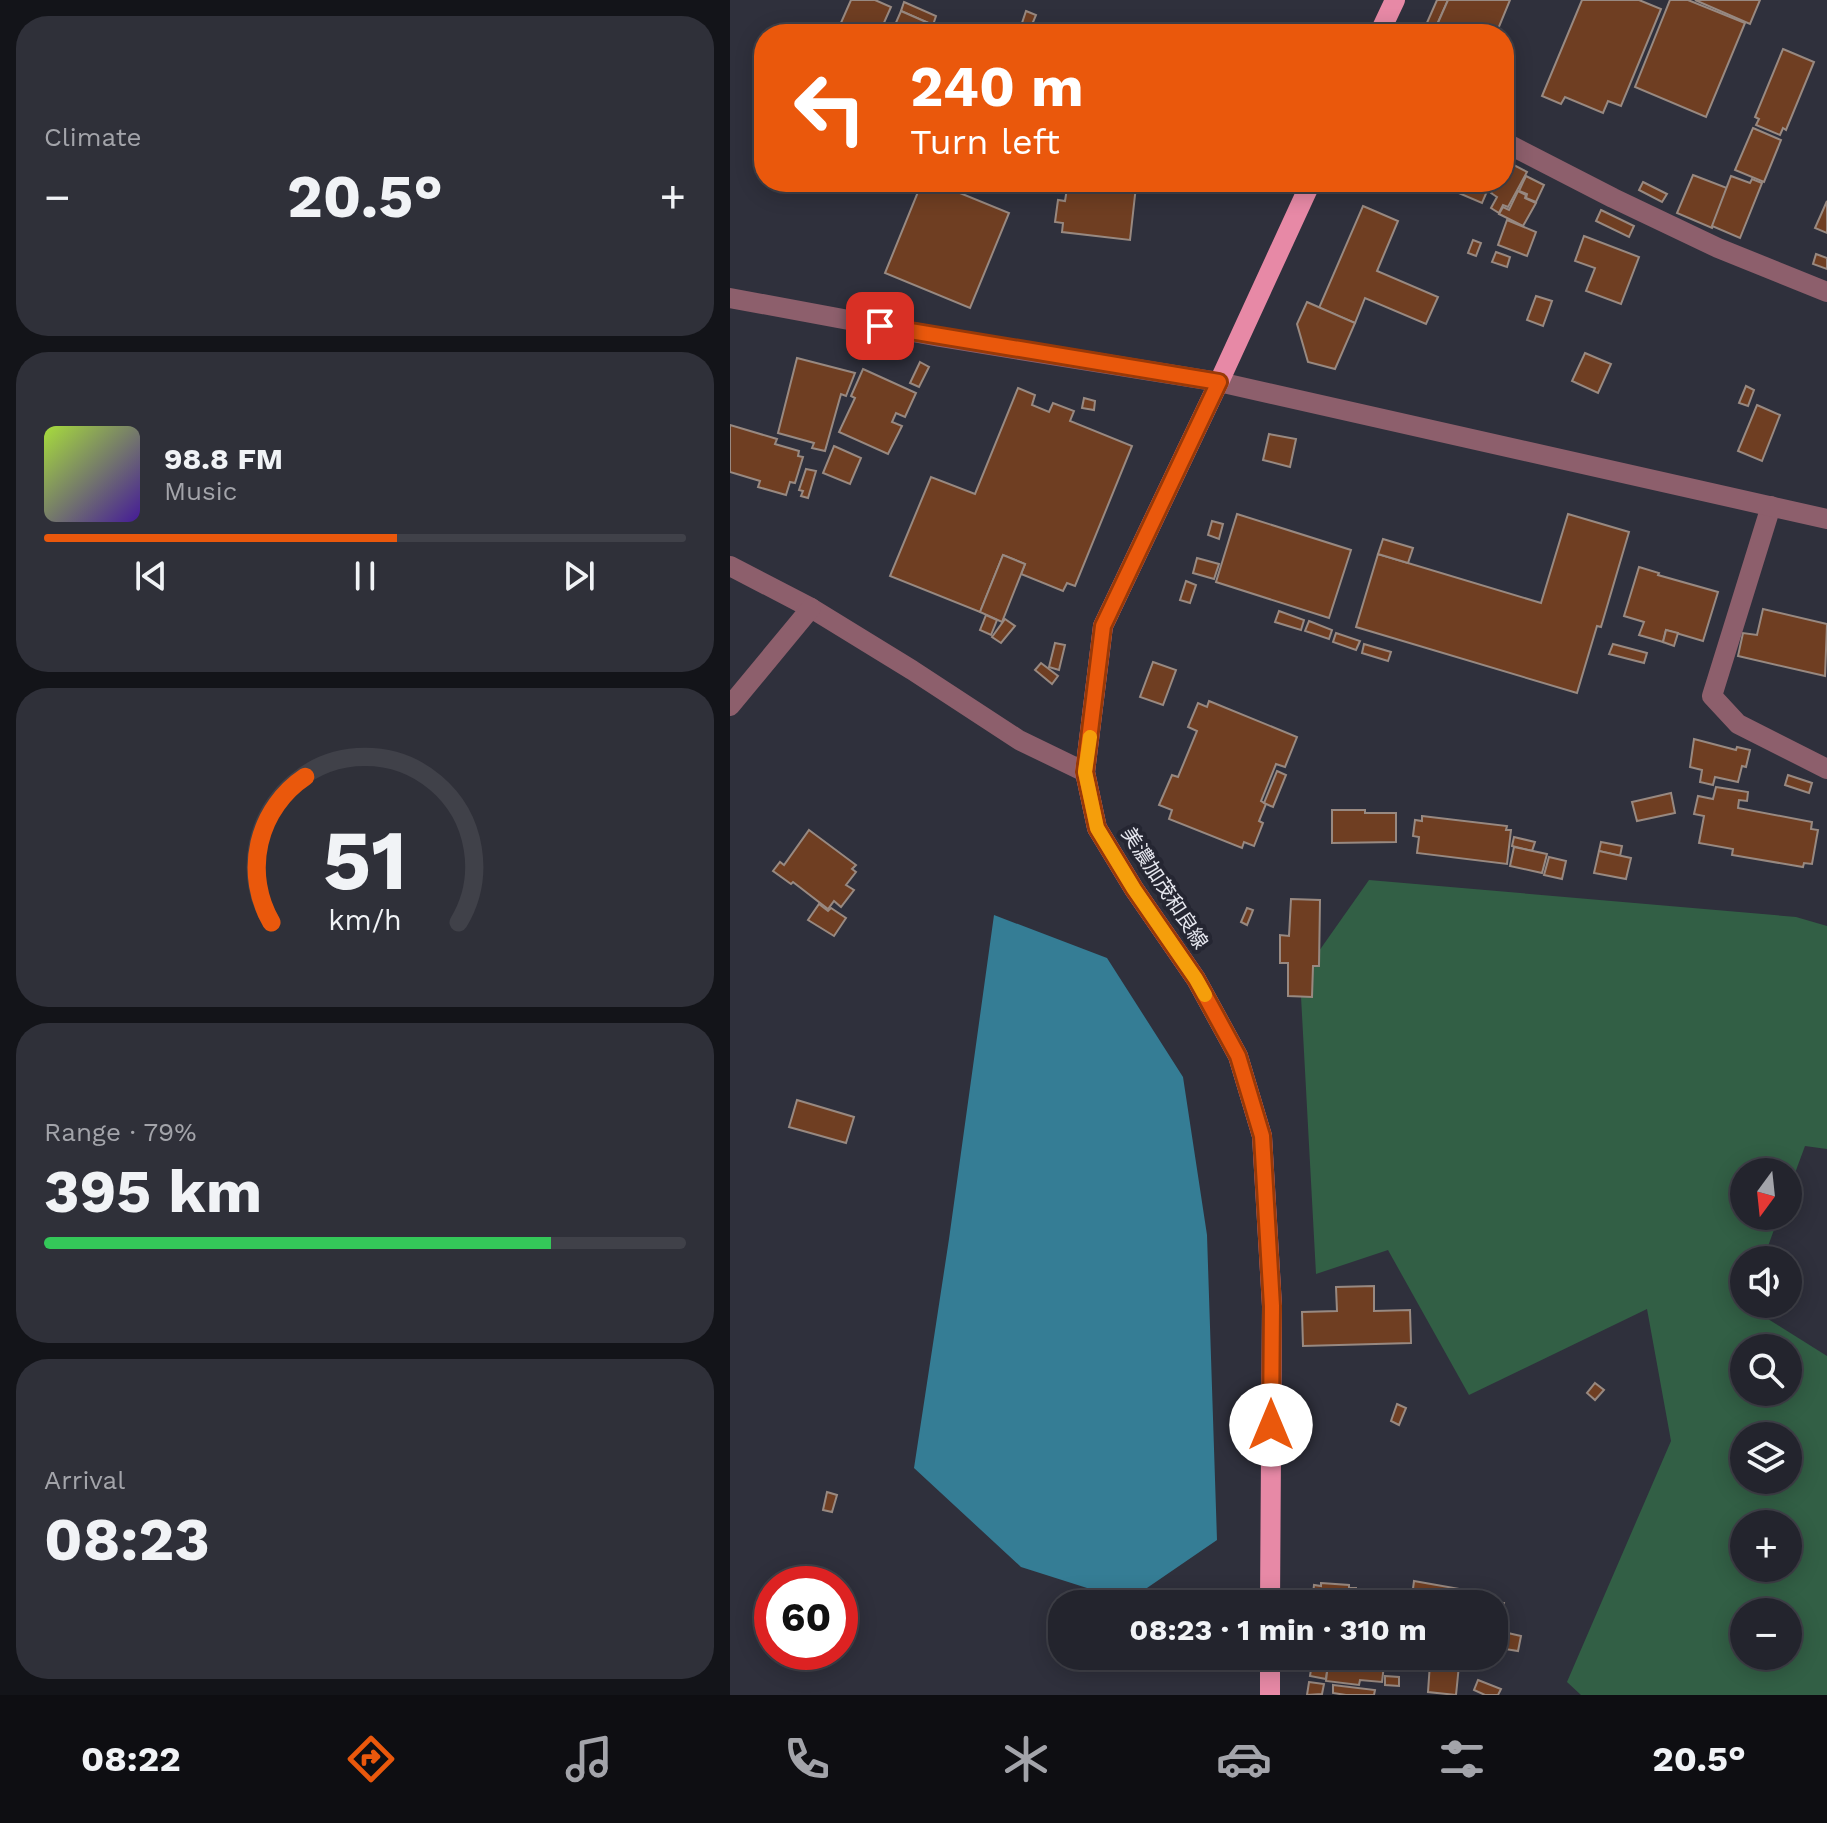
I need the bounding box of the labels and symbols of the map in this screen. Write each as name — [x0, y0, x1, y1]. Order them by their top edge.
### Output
pin — [846, 292, 914, 360]
street label: 美濃加茂和良線 — [1117, 823, 1213, 953]
north arrow — [1730, 1158, 1802, 1230]
position arrow — [1229, 1383, 1313, 1467]
speed limit sign: 60 — [754, 1566, 858, 1670]

